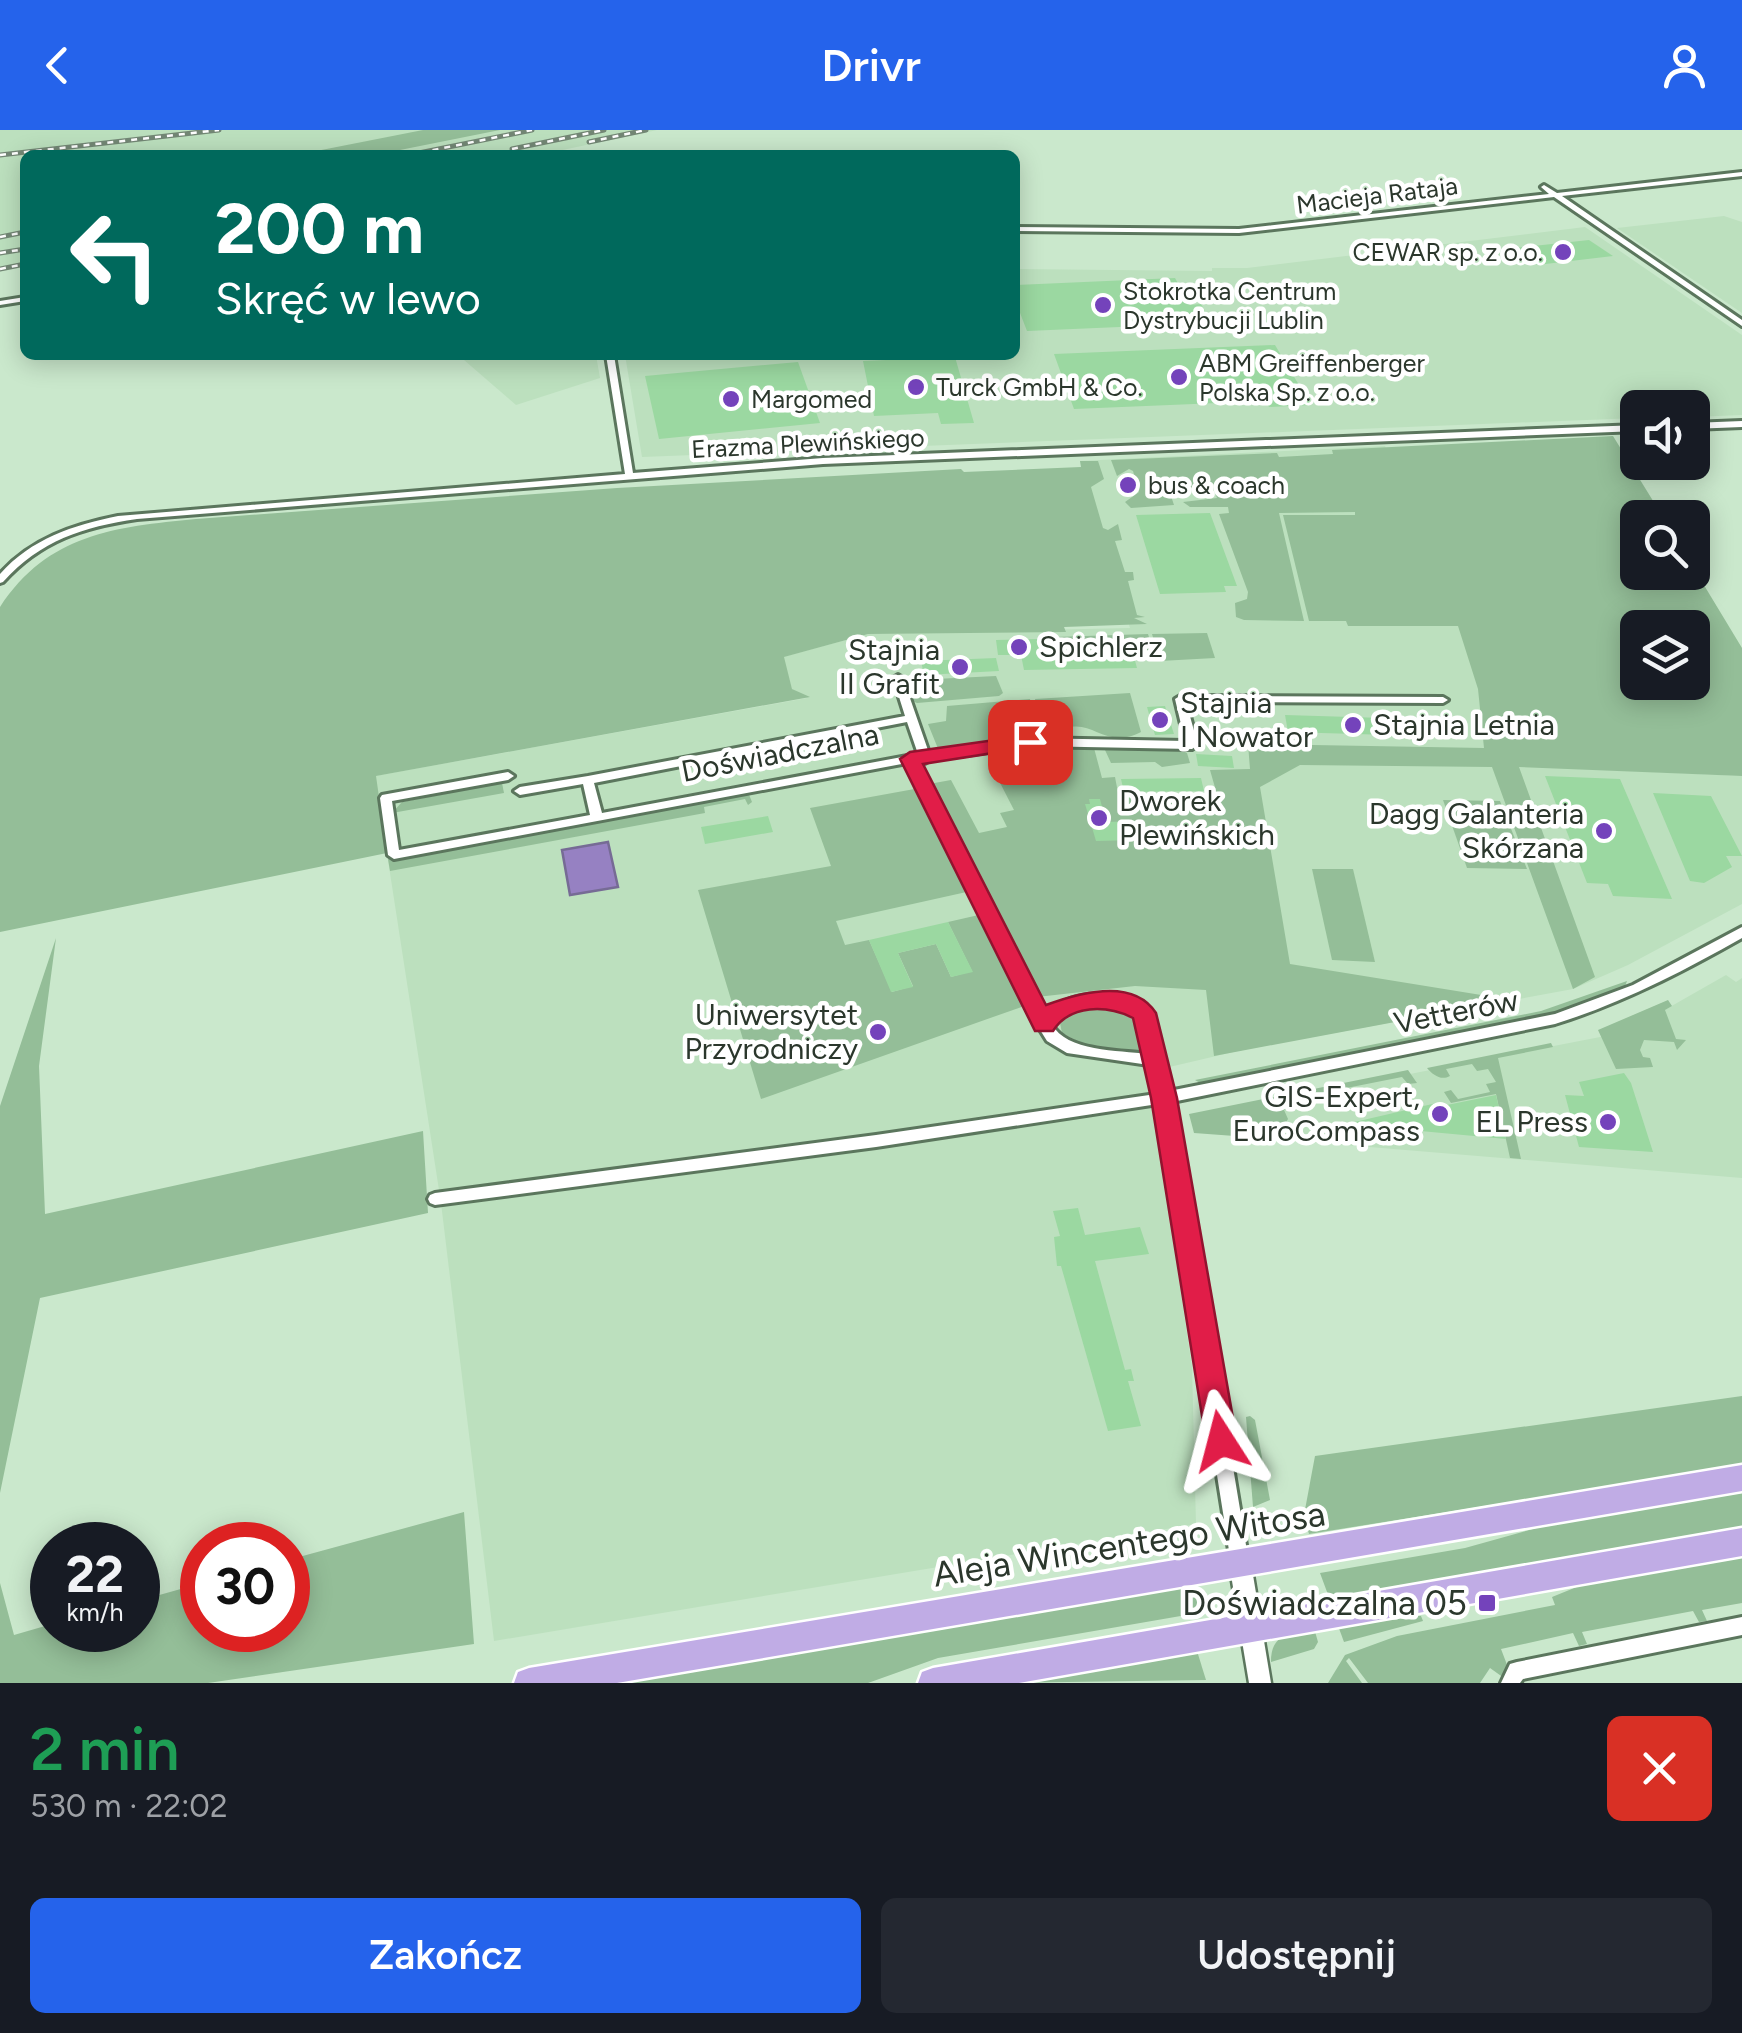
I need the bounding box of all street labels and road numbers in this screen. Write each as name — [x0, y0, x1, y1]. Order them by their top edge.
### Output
street label: Macieja Rataja — [1295, 170, 1459, 220]
street label: Erazma Plewińskiego — [691, 422, 925, 464]
street label: Doświadczalna — [678, 715, 882, 790]
street label: Vetterów — [1391, 981, 1522, 1042]
street label: Aleja Wincentego Witosa — [930, 1492, 1328, 1596]

